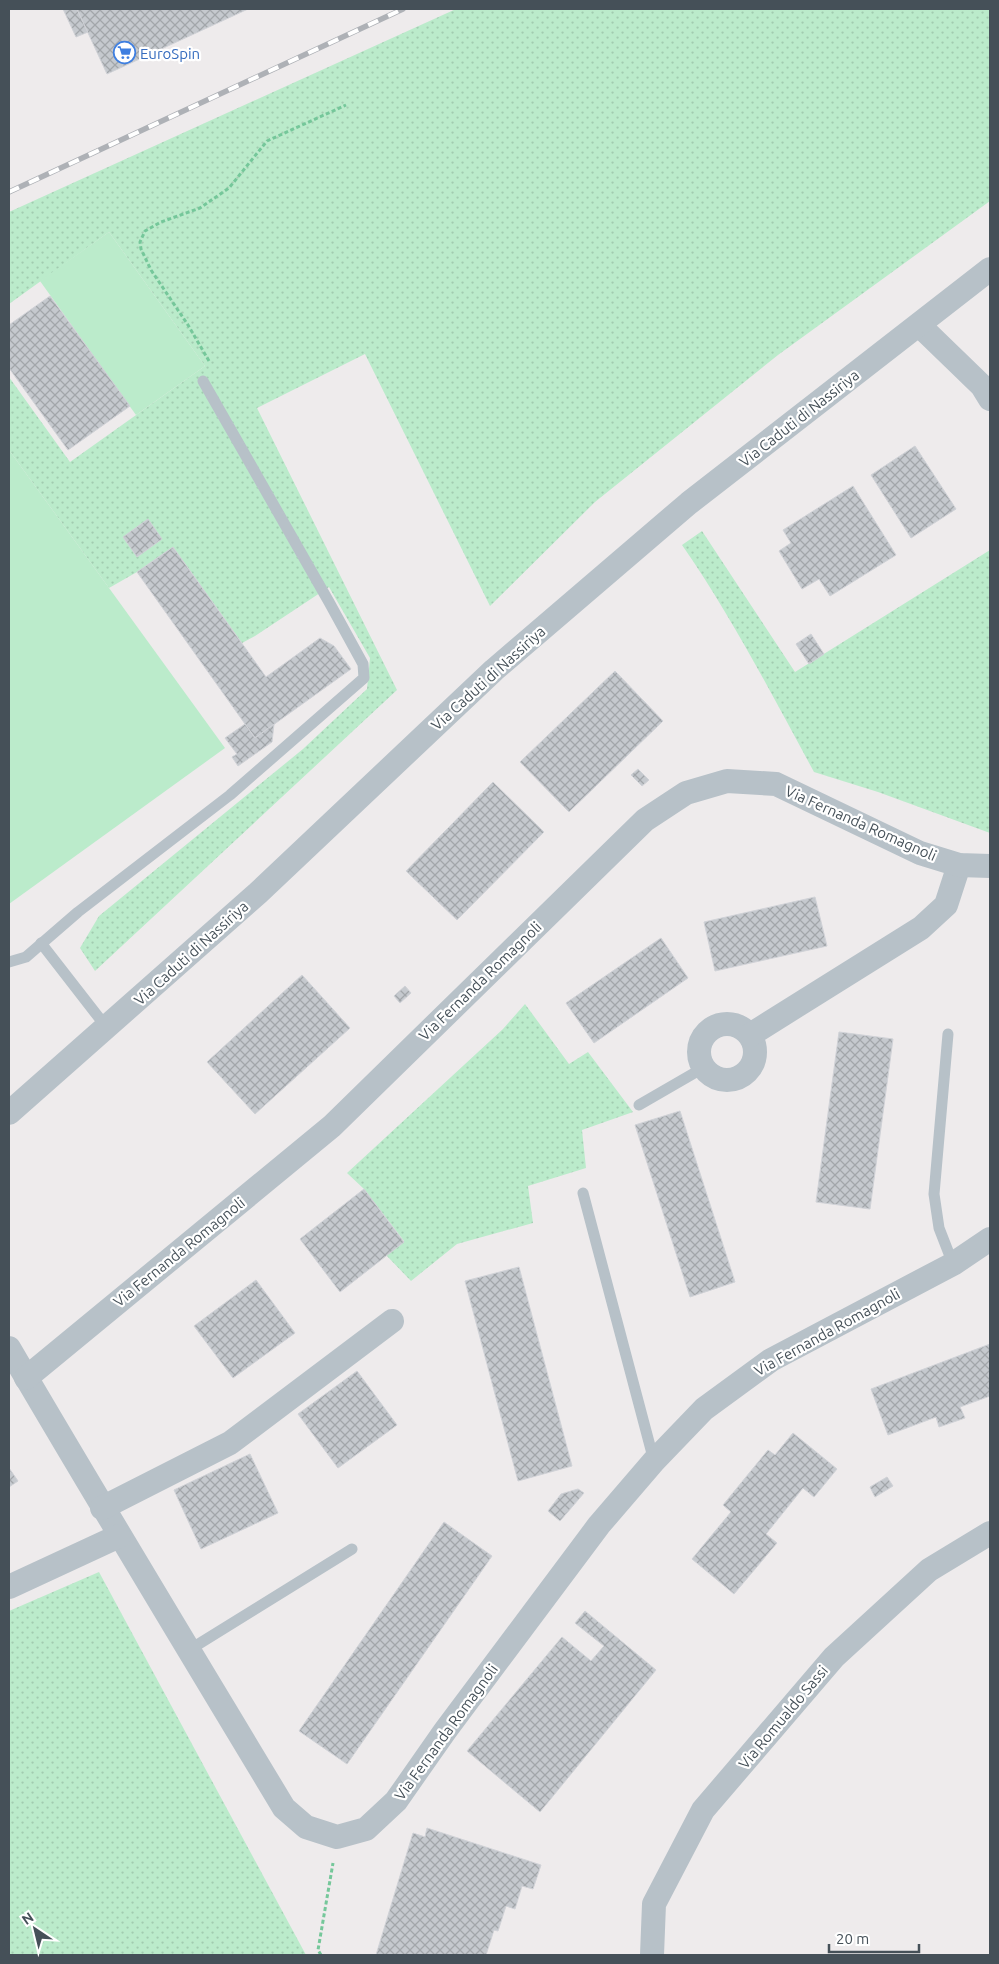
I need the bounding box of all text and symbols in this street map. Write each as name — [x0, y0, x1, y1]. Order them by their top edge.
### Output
supermarket icon: EuroSpin — [112, 41, 136, 65]
place label: EuroSpin — [140, 45, 200, 62]
street label: Via Caduti di Nassiriya — [736, 366, 862, 470]
street label: Via Caduti di Nassiriya — [428, 622, 548, 734]
street label: Via Fernanda Romagnoli — [783, 782, 939, 864]
street label: Via Caduti di Nassiriya — [131, 897, 251, 1009]
street label: Via Fernanda Romagnoli — [415, 918, 545, 1044]
street label: Via Fernanda Romagnoli — [110, 1194, 248, 1310]
street label: Via Fernanda Romagnoli — [751, 1285, 903, 1379]
street label: Via Fernanda Romagnoli — [391, 1661, 501, 1803]
street label: Via Romualdo Sassi — [735, 1662, 831, 1772]
north arrow — [10, 1904, 60, 1954]
text: N — [19, 1909, 36, 1928]
scale bar — [829, 1922, 919, 1954]
text: 20 m — [836, 1930, 869, 1947]

